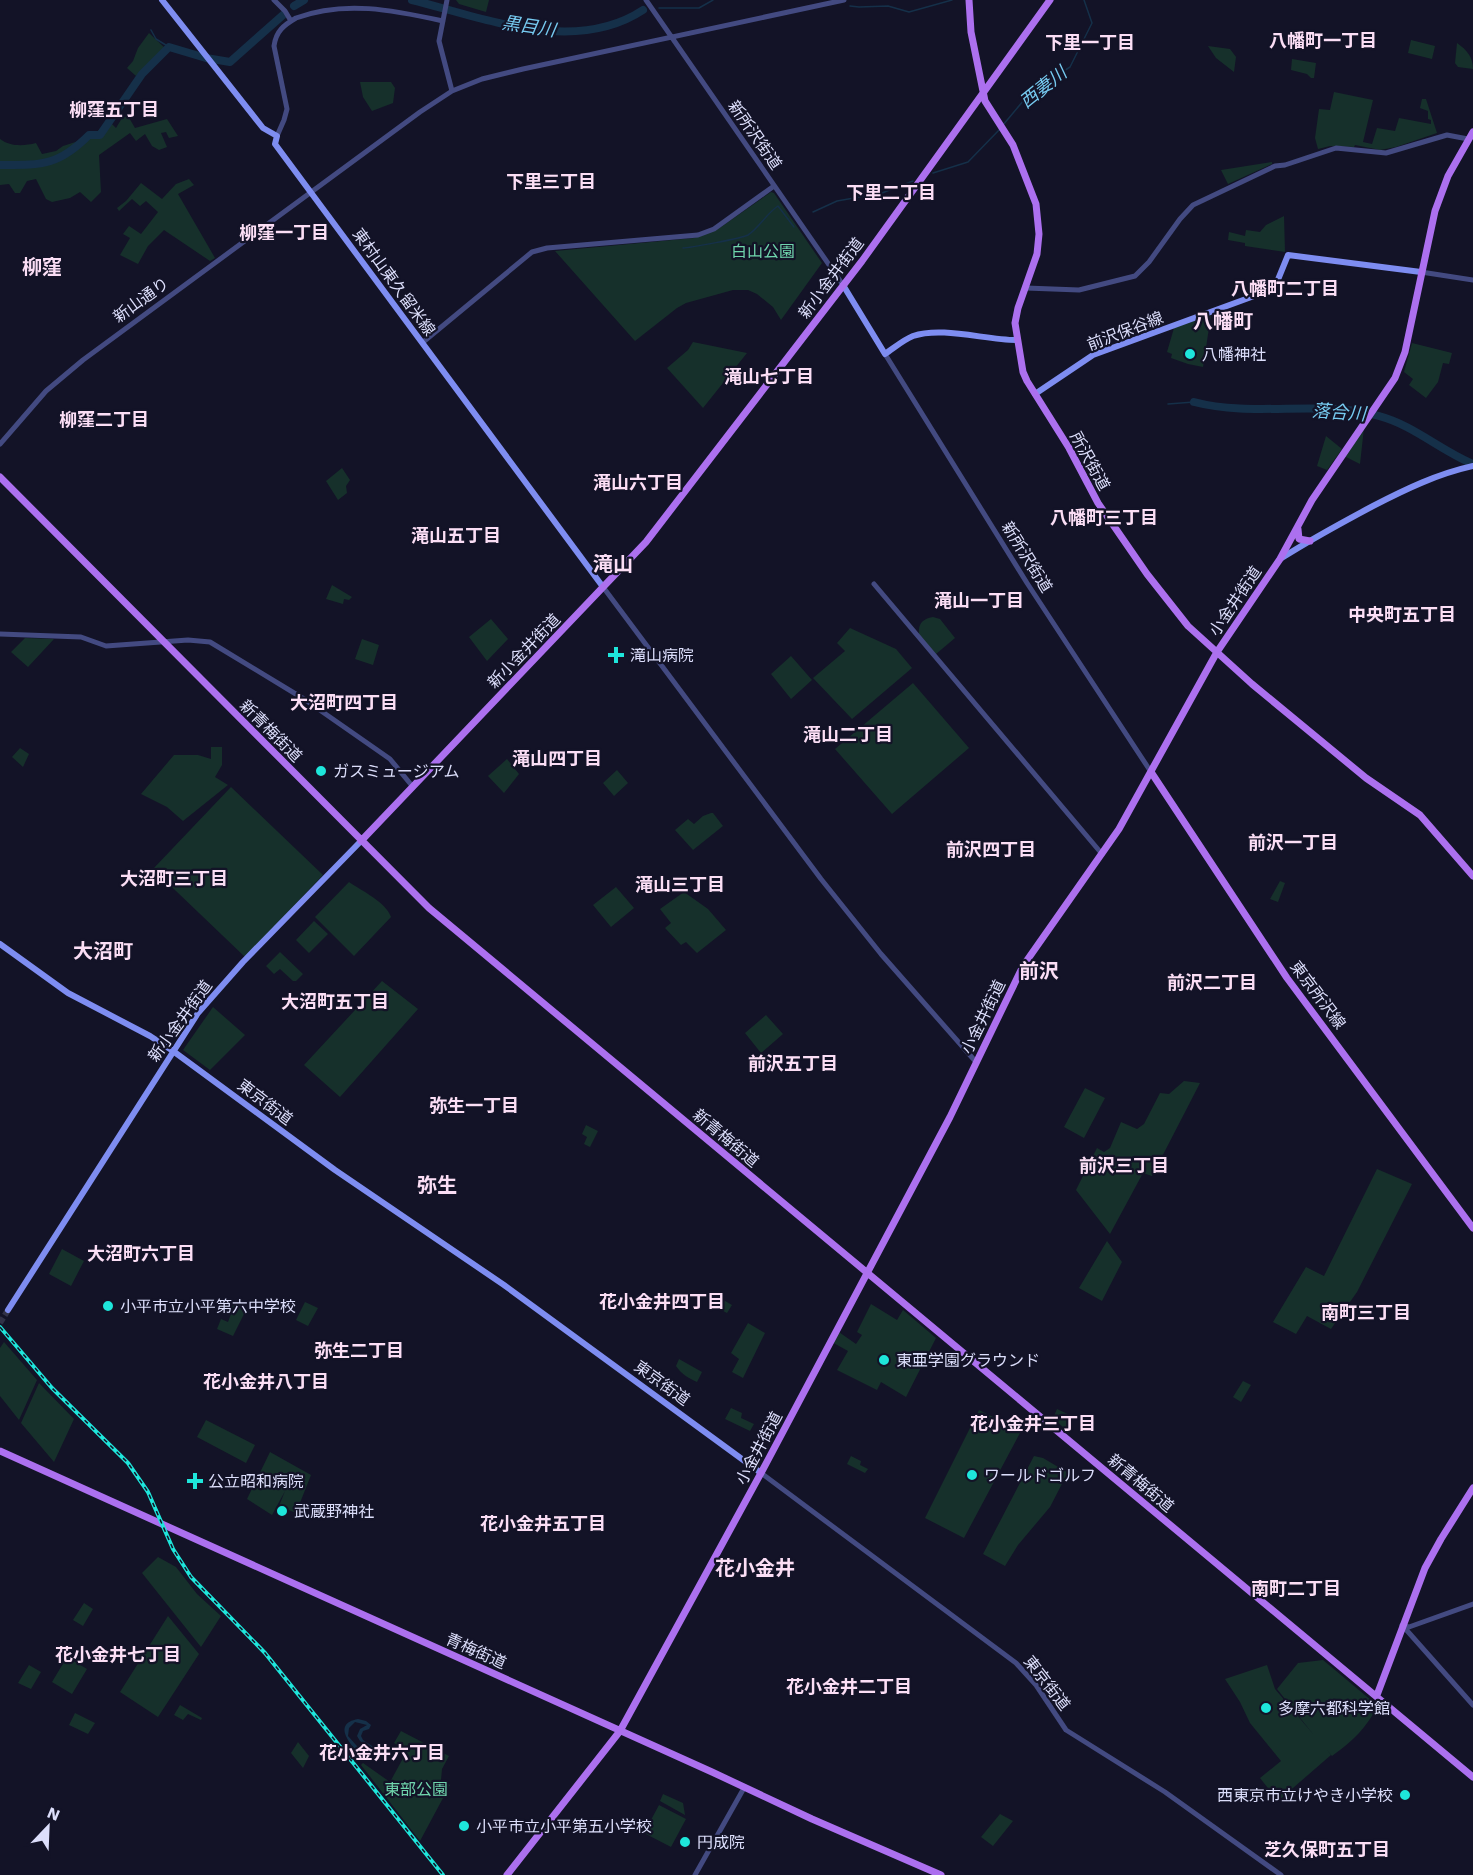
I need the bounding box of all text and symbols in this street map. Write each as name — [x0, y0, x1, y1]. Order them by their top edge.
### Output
water label: 黒目川 — [501, 11, 559, 41]
district label: 八幡町一丁目 — [1269, 30, 1377, 51]
district label: 下里一丁目 — [1045, 32, 1135, 53]
water label: 西妻川 — [1015, 61, 1072, 112]
street label: 新所沢街道 — [724, 97, 786, 173]
district label: 柳窪五丁目 — [69, 99, 159, 120]
district label: 下里三丁目 — [506, 171, 596, 192]
district label: 下里二丁目 — [846, 182, 936, 203]
district label: 柳窪一丁目 — [239, 222, 329, 243]
street label: 東村山東久留米線 — [349, 225, 439, 339]
street label: 新小金井街道 — [795, 234, 867, 322]
park label: 白山公園 — [731, 242, 795, 261]
district label: 柳窪 — [22, 255, 62, 279]
street label: 新山通り — [110, 274, 172, 326]
district label: 八幡町二丁目 — [1231, 278, 1339, 299]
street label: 前沢保谷線 — [1084, 308, 1166, 354]
district label: 八幡町 — [1193, 309, 1253, 333]
place label: 八幡神社 — [1202, 345, 1266, 364]
marker: 八幡神社 — [1183, 347, 1197, 361]
district label: 滝山七丁目 — [724, 366, 814, 387]
water label: 落合川 — [1311, 400, 1369, 424]
district label: 柳窪二丁目 — [59, 409, 149, 430]
street label: 所沢街道 — [1066, 428, 1114, 494]
district label: 滝山六丁目 — [593, 472, 683, 493]
district label: 八幡町三丁目 — [1050, 507, 1158, 528]
street label: 新所沢街道 — [998, 518, 1056, 596]
district label: 滝山五丁目 — [411, 525, 501, 546]
district label: 滝山 — [593, 552, 633, 576]
street label: 小金井街道 — [1205, 563, 1265, 639]
district label: 滝山一丁目 — [934, 590, 1024, 611]
district label: 中央町五丁目 — [1348, 604, 1456, 625]
street label: 新小金井街道 — [484, 610, 564, 692]
marker: 滝山病院 — [607, 646, 625, 664]
place label: 滝山病院 — [630, 646, 694, 665]
district label: 大沼町四丁目 — [290, 692, 398, 713]
street label: 新青梅街道 — [236, 696, 306, 766]
district label: 滝山二丁目 — [803, 724, 893, 745]
district label: 滝山四丁目 — [512, 748, 602, 769]
place label: ガスミュージアム — [333, 762, 460, 781]
marker: ガスミュージアム — [314, 764, 328, 778]
district label: 前沢一丁目 — [1248, 832, 1338, 853]
district label: 前沢四丁目 — [946, 839, 1036, 860]
district label: 大沼町三丁目 — [120, 868, 228, 889]
district label: 滝山三丁目 — [635, 874, 725, 895]
district label: 大沼町 — [73, 939, 133, 963]
street label: 東京所沢線 — [1286, 957, 1350, 1033]
district label: 前沢 — [1019, 959, 1059, 983]
district label: 前沢二丁目 — [1167, 972, 1257, 993]
street label: 新小金井街道 — [144, 977, 216, 1065]
street label: 小金井街道 — [957, 977, 1009, 1057]
district label: 大沼町五丁目 — [281, 991, 389, 1012]
district label: 前沢五丁目 — [748, 1053, 838, 1074]
street label: 東京街道 — [234, 1075, 296, 1129]
district label: 弥生一丁目 — [429, 1095, 519, 1116]
street label: 新青梅街道 — [689, 1105, 763, 1171]
district label: 前沢三丁目 — [1079, 1155, 1169, 1176]
district label: 弥生 — [417, 1173, 457, 1197]
district label: 大沼町六丁目 — [87, 1243, 195, 1264]
district label: 花小金井四丁目 — [599, 1291, 725, 1312]
place label: 小平市立小平第六中学校 — [120, 1297, 296, 1316]
marker: 小平市立小平第六中学校 — [101, 1299, 115, 1313]
district label: 南町三丁目 — [1321, 1302, 1411, 1323]
district label: 弥生二丁目 — [314, 1340, 404, 1361]
place label: 東亜学園グラウンド — [896, 1351, 1040, 1370]
marker: 東亜学園グラウンド — [877, 1353, 891, 1367]
street label: 東京街道 — [631, 1357, 693, 1409]
district label: 花小金井八丁目 — [203, 1371, 329, 1392]
street label: 小金井街道 — [732, 1408, 786, 1488]
district label: 花小金井三丁目 — [970, 1413, 1096, 1434]
street label: 新青梅街道 — [1104, 1450, 1178, 1516]
place label: ワールドゴルフ — [984, 1466, 1096, 1485]
marker: ワールドゴルフ — [965, 1468, 979, 1482]
marker: 公立昭和病院 — [186, 1472, 204, 1490]
place label: 公立昭和病院 — [208, 1472, 304, 1491]
place label: 武蔵野神社 — [294, 1502, 374, 1521]
marker: 武蔵野神社 — [275, 1504, 289, 1518]
district label: 花小金井五丁目 — [480, 1513, 606, 1534]
district label: 花小金井 — [715, 1556, 795, 1580]
district label: 南町二丁目 — [1251, 1578, 1341, 1599]
street label: 青梅街道 — [443, 1629, 509, 1673]
district label: 花小金井七丁目 — [55, 1644, 181, 1665]
street label: 東京街道 — [1020, 1652, 1074, 1714]
district label: 花小金井二丁目 — [786, 1676, 912, 1697]
place label: 多摩六都科学館 — [1278, 1699, 1390, 1718]
marker: 多摩六都科学館 — [1259, 1701, 1273, 1715]
district label: 花小金井六丁目 — [319, 1742, 445, 1763]
park label: 東部公園 — [384, 1780, 448, 1799]
place label: 西東京市立けやき小学校 — [1217, 1786, 1393, 1805]
marker: 西東京市立けやき小学校 — [1398, 1788, 1412, 1802]
north arrow — [18, 1797, 78, 1857]
text: N — [44, 1803, 63, 1825]
place label: 小平市立小平第五小学校 — [476, 1817, 652, 1836]
marker: 小平市立小平第五小学校 — [457, 1819, 471, 1833]
place label: 円成院 — [697, 1833, 745, 1852]
marker: 円成院 — [678, 1835, 692, 1849]
district label: 芝久保町五丁目 — [1264, 1839, 1390, 1860]

